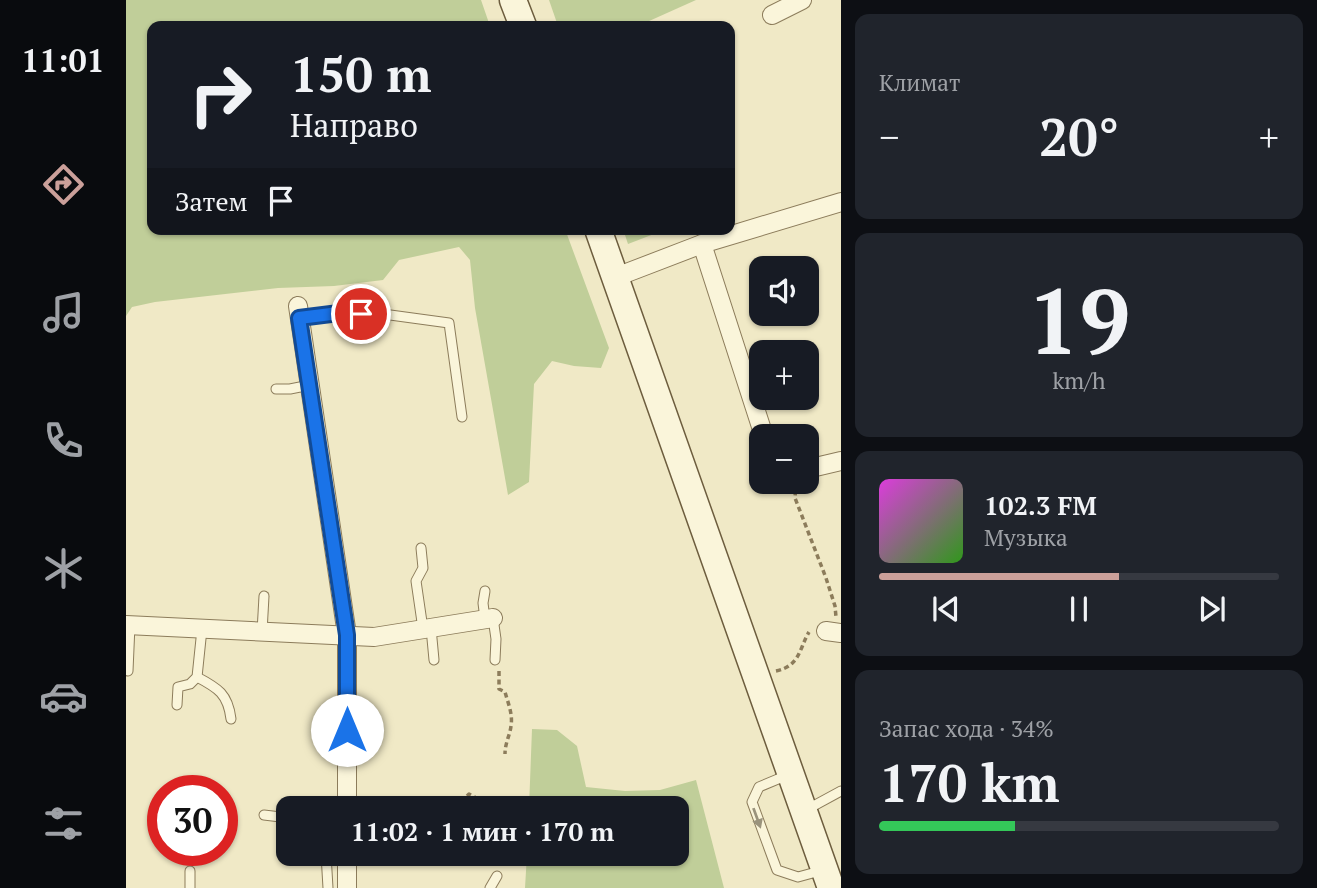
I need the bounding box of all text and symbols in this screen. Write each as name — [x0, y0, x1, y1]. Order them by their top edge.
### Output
text: 11:01 — [21, 39, 105, 81]
text: 150 m — [290, 41, 432, 106]
icon: right — [175, 49, 266, 140]
text: Климат — [879, 67, 960, 98]
text: 20° — [1039, 102, 1119, 171]
text: Направо — [290, 104, 418, 146]
text: − — [879, 112, 899, 162]
text: + — [1259, 112, 1279, 162]
icon: directions — [39, 160, 88, 209]
icon: arrive — [262, 182, 300, 220]
text: Затем — [175, 184, 248, 218]
map controls — [749, 256, 819, 494]
button: sound — [749, 256, 819, 326]
text: 19 — [1028, 259, 1130, 380]
pin — [331, 284, 391, 344]
icon: music — [39, 288, 88, 337]
icon: arrive — [342, 295, 380, 333]
button: + — [749, 340, 819, 410]
text: km/h — [1052, 365, 1106, 396]
icon: phone — [39, 416, 88, 465]
button: − — [749, 424, 819, 494]
text: 102.3 FM — [984, 488, 1097, 522]
text: Музыка — [984, 522, 1068, 553]
icon: climate — [39, 544, 88, 593]
icon: previous — [927, 590, 965, 628]
icon: pause — [1060, 590, 1098, 628]
icon: next — [1193, 590, 1231, 628]
icon: car — [39, 672, 88, 721]
position arrow — [310, 693, 384, 767]
text: Запас хода · 34% — [879, 713, 1054, 744]
text: 170 km — [879, 748, 1060, 817]
speed limit sign: 30 — [147, 775, 238, 866]
icon: filters — [39, 799, 88, 848]
one-way arrow — [752, 807, 763, 828]
text: 11:02 · 1 мин · 170 m — [351, 814, 614, 848]

